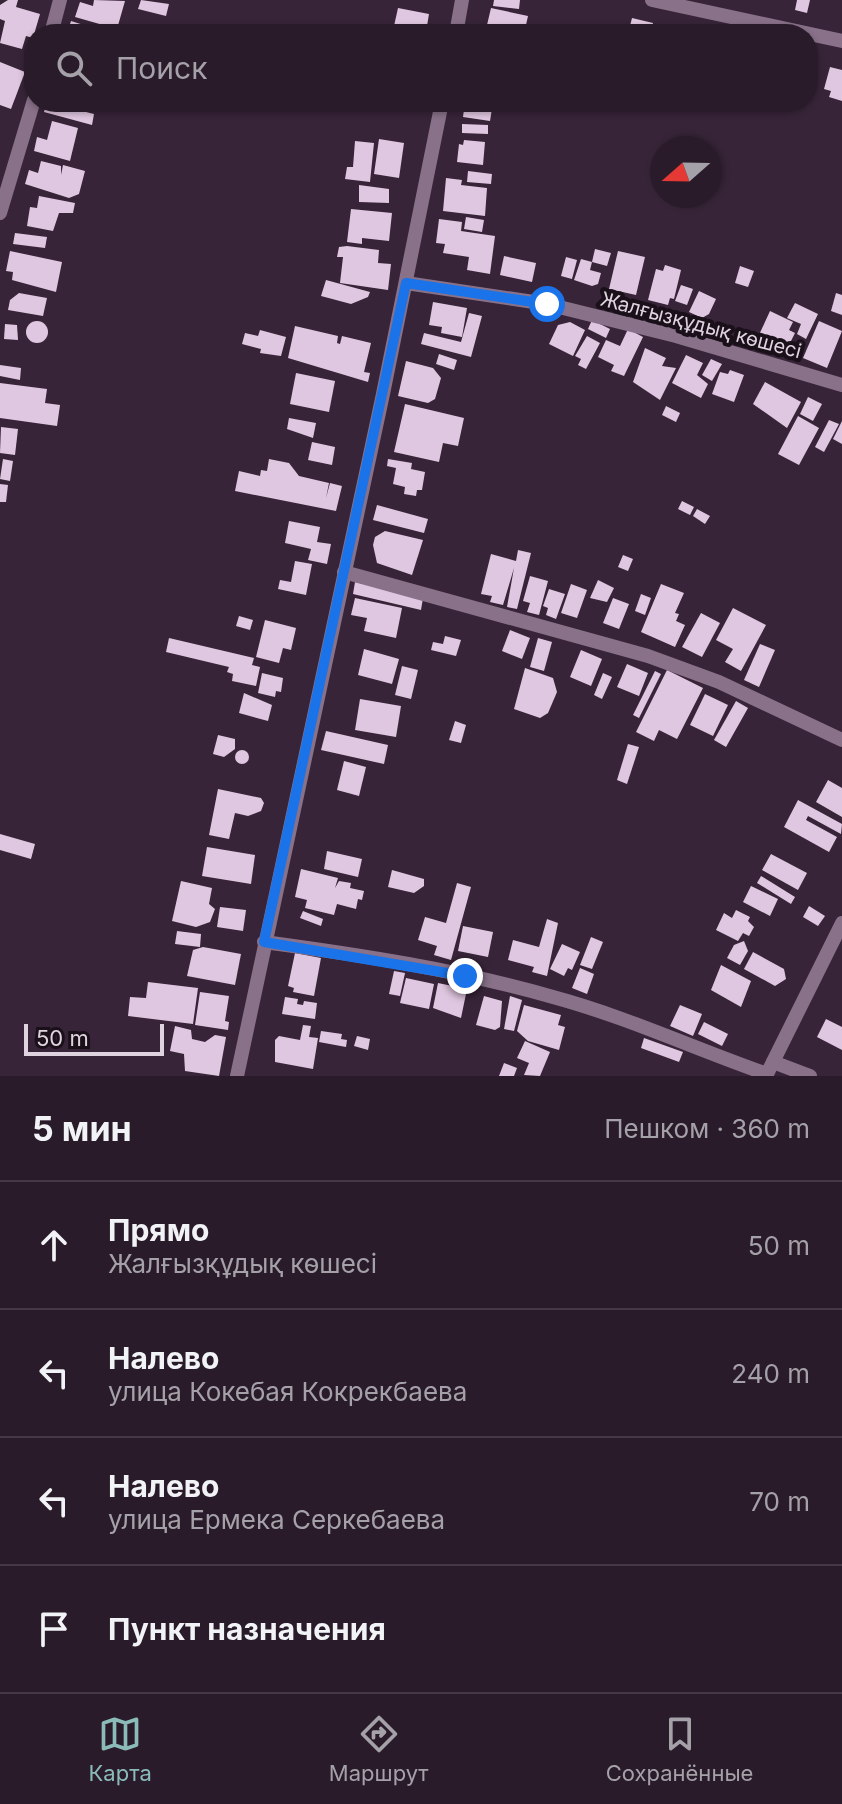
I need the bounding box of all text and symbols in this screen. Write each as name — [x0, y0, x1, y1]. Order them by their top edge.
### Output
search box — [24, 24, 818, 112]
icon: search — [52, 46, 96, 90]
text: Поиск — [116, 50, 207, 86]
north arrow — [650, 136, 722, 208]
route start — [529, 286, 565, 322]
street label: Жалғызқұдық көшесі — [598, 287, 804, 363]
route end — [447, 958, 483, 994]
scale bar — [24, 1020, 164, 1056]
text: 50 m — [36, 1025, 89, 1051]
text: 5 мин — [32, 1108, 132, 1149]
text: Пешком · 360 m — [604, 1113, 810, 1144]
text: Прямо — [108, 1212, 209, 1248]
icon: ahead — [32, 1223, 76, 1267]
text: 50 m — [748, 1230, 810, 1261]
text: Жалғызқұдық көшесі — [108, 1248, 377, 1279]
text: Налево — [108, 1340, 220, 1376]
icon: left — [32, 1351, 76, 1395]
text: 240 m — [731, 1358, 810, 1389]
text: улица Кокебая Кокрекбаева — [108, 1376, 467, 1407]
text: Налево — [108, 1468, 220, 1504]
icon: left — [32, 1479, 76, 1523]
text: 70 m — [749, 1486, 810, 1517]
text: улица Ермека Серкебаева — [108, 1504, 445, 1535]
icon: arrive — [32, 1607, 76, 1651]
text: Пункт назначения — [108, 1611, 386, 1647]
tab: Карта — [89, 1712, 152, 1786]
tab: Маршрут — [329, 1712, 429, 1786]
tab: Сохранённые — [606, 1712, 753, 1786]

